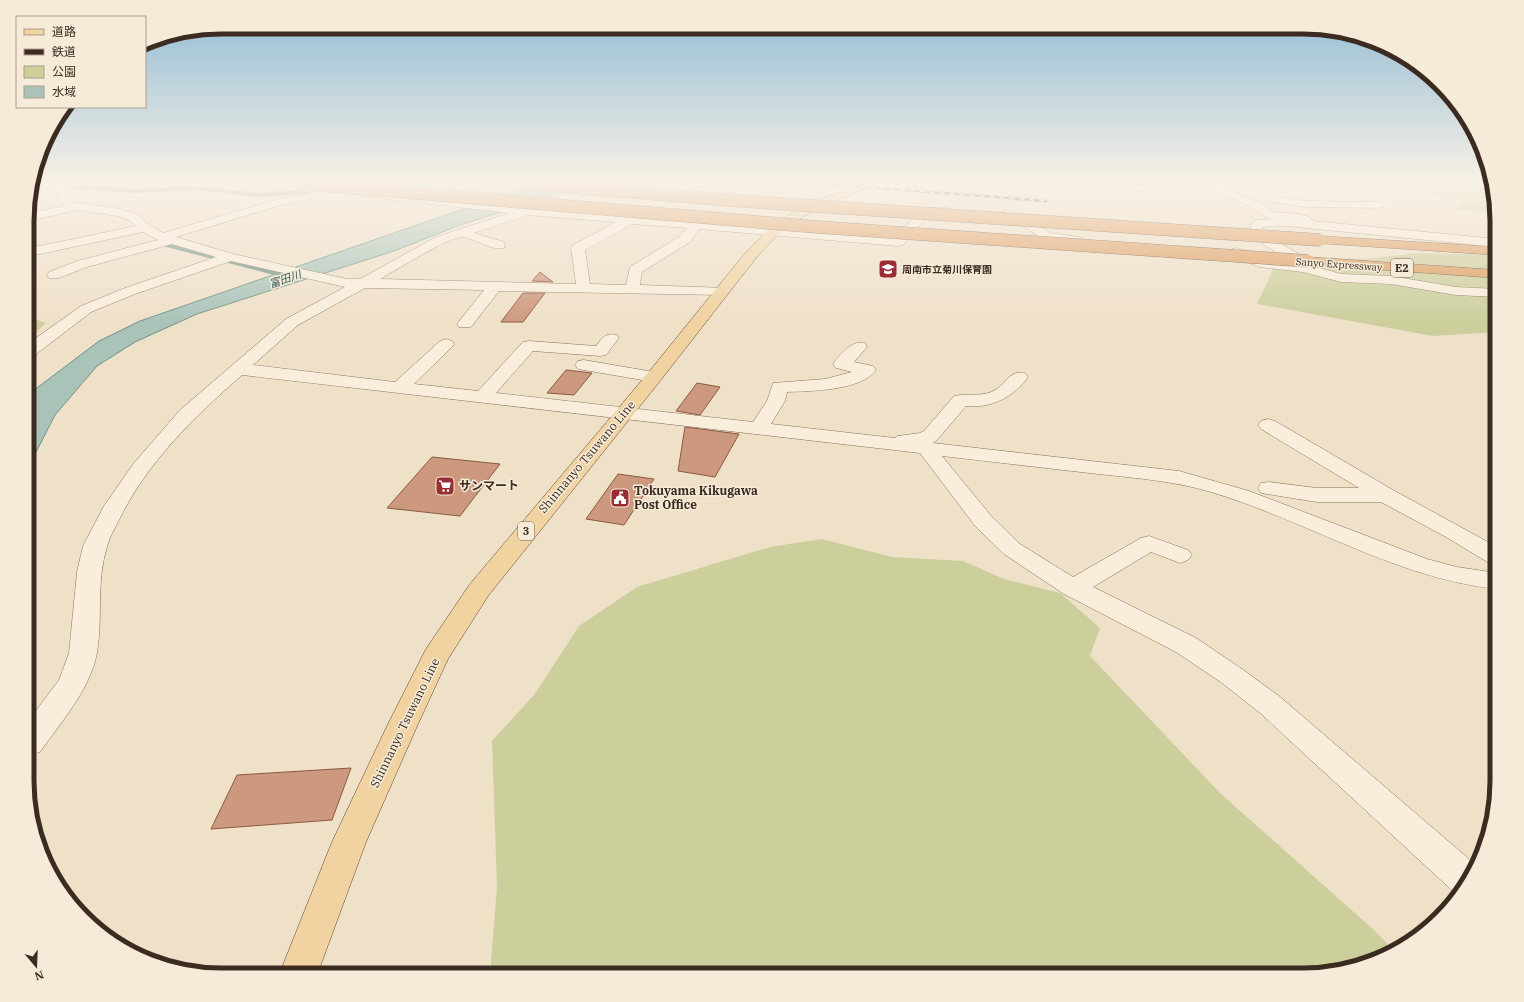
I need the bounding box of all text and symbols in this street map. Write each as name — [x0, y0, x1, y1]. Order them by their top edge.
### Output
legend — [16, 16, 146, 108]
text: 道路 — [52, 24, 76, 39]
text: 鉄道 — [52, 44, 76, 59]
text: 公園 — [52, 64, 76, 79]
text: 水域 — [52, 84, 76, 99]
street label: Sanyo Expressway — [1295, 255, 1383, 274]
school or university icon: 周南市立菊川保育園 — [877, 258, 899, 280]
road number: E2 — [1391, 259, 1413, 277]
place label: 周南市立菊川保育園 — [902, 263, 992, 276]
water label: 富田川 — [267, 267, 304, 291]
street label: Shinnanyo Tsuwano Line — [535, 397, 638, 516]
supermarket icon: サンマート — [434, 475, 456, 497]
place label: サンマート — [459, 478, 519, 493]
place label: Tokuyama Kikugawa Post Office — [634, 483, 758, 512]
public building icon: Tokuyama Kikugawa Post Office — [609, 487, 631, 509]
road number: 3 — [518, 522, 534, 540]
street label: Shinnanyo Tsuwano Line — [367, 656, 442, 790]
north arrow — [16, 946, 56, 986]
text: N — [33, 967, 46, 984]

